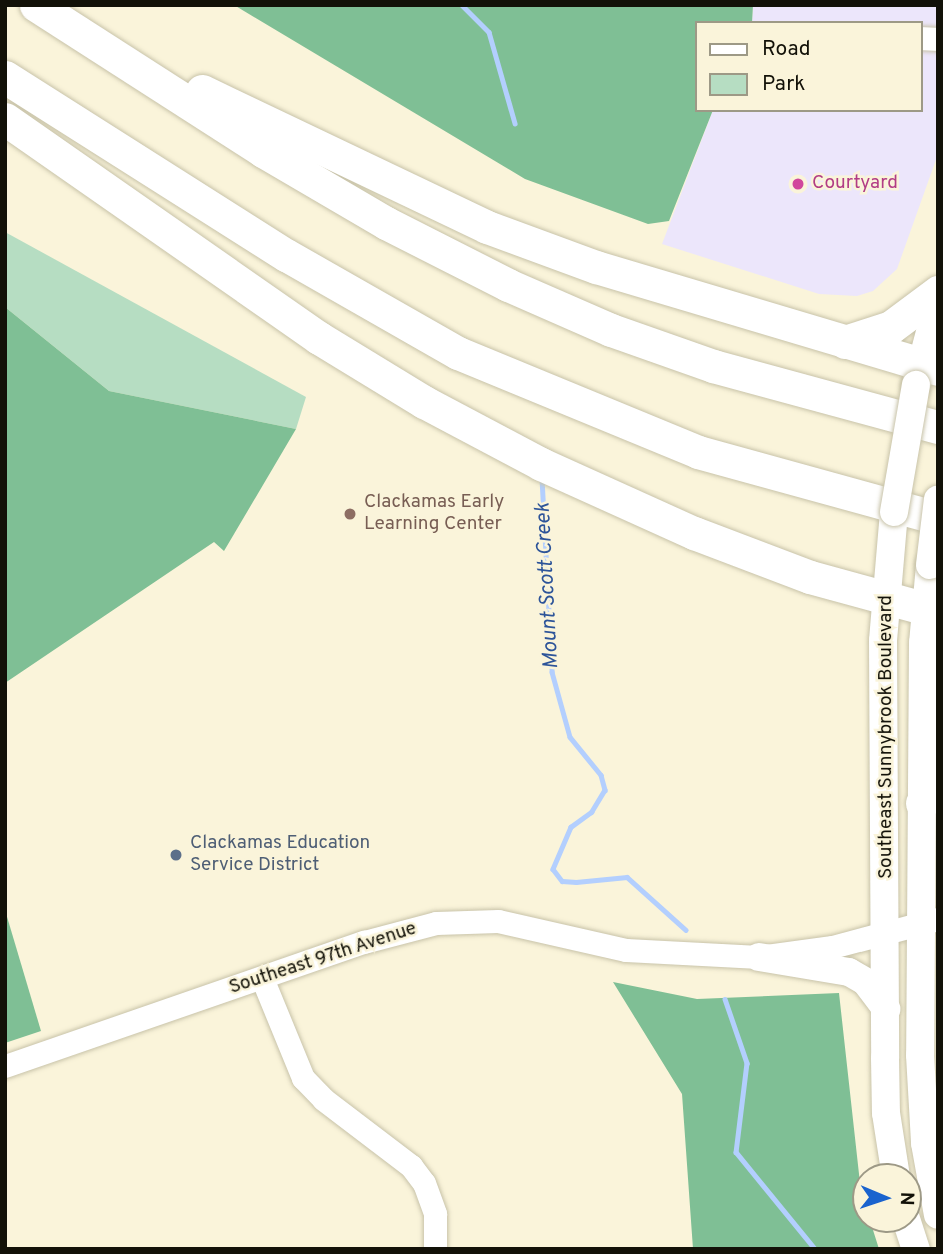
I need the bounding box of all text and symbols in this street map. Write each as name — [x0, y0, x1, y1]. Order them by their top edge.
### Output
legend — [694, 21, 922, 112]
text: Road — [762, 36, 811, 63]
text: Park — [762, 71, 805, 98]
place label: Courtyard — [812, 173, 898, 195]
marker: Courtyard — [790, 176, 806, 192]
place label: Clackamas Early Learning Center — [364, 492, 504, 536]
water label: Mount Scott Creek — [531, 502, 565, 670]
marker: Clackamas Early Learning Center — [342, 506, 358, 522]
street label: Southeast Sunnybrook Boulevard — [876, 595, 898, 879]
place label: Clackamas Education Service District — [190, 833, 370, 877]
marker: Clackamas Education Service District — [168, 847, 184, 863]
street label: Southeast 97th Avenue — [226, 918, 420, 1000]
north arrow — [852, 1163, 922, 1233]
text: N — [894, 1191, 918, 1206]

